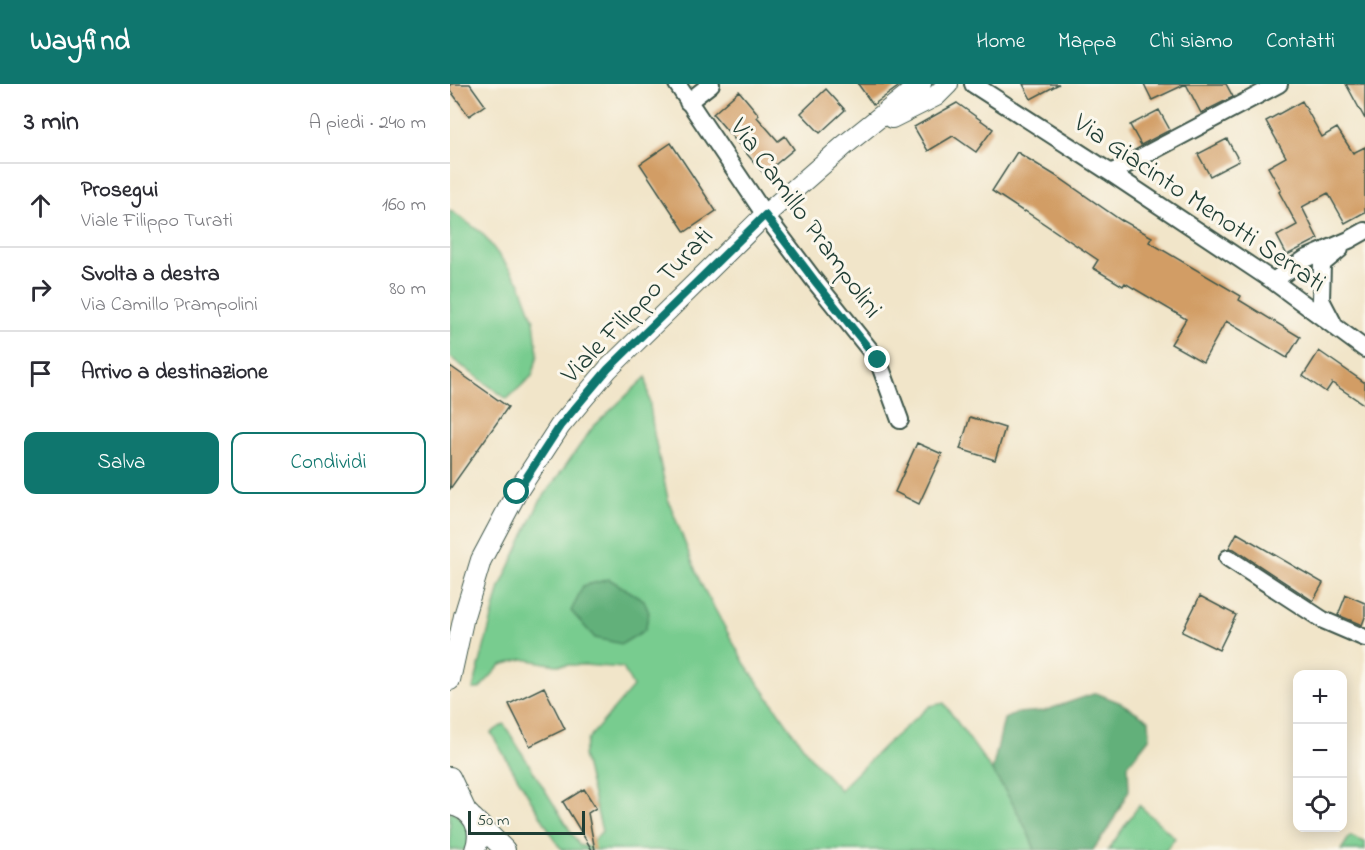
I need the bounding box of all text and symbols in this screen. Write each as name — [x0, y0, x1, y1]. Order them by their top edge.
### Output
text: Wayfind — [30, 22, 130, 63]
text: Home — [976, 27, 1025, 57]
text: Mappa — [1058, 27, 1116, 57]
text: Chi siamo — [1149, 27, 1233, 57]
text: Contatti — [1266, 27, 1335, 57]
text: 3 min — [24, 104, 79, 142]
street label: Via Giacinto Menotti Serrati — [1064, 104, 1333, 303]
text: A piedi · 240 m — [309, 109, 426, 138]
street label: Via Camillo Prampolini — [718, 110, 891, 327]
text: Prosegui — [81, 175, 158, 207]
icon: ahead — [24, 189, 57, 222]
text: 160 m — [382, 191, 426, 220]
text: Viale Filippo Turati — [81, 207, 233, 236]
street label: Viale Filippo Turati — [552, 219, 723, 394]
text: Svolta a destra — [81, 259, 220, 291]
icon: right — [24, 273, 57, 306]
text: 80 m — [389, 275, 426, 304]
text: Via Camillo Prampolini — [81, 291, 258, 320]
route end — [864, 346, 890, 372]
icon: arrive — [24, 357, 57, 390]
text: Arrivo a destinazione — [81, 357, 268, 389]
button: Salva — [24, 432, 219, 494]
button: Condividi — [231, 432, 426, 494]
route start — [503, 478, 529, 504]
map controls — [1293, 670, 1347, 832]
button: + — [1293, 670, 1347, 724]
button: − — [1293, 724, 1347, 778]
button: locate — [1293, 778, 1347, 832]
scale bar — [468, 808, 585, 836]
text: 50 m — [477, 809, 509, 833]

